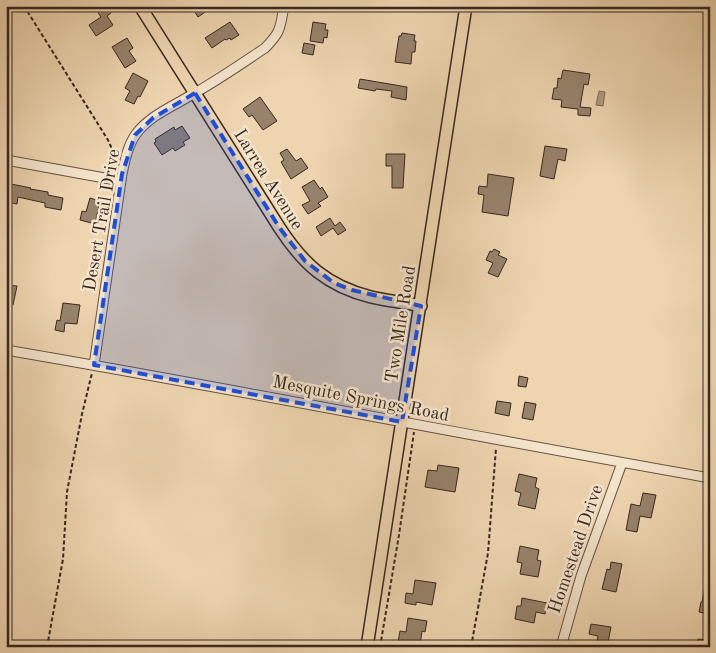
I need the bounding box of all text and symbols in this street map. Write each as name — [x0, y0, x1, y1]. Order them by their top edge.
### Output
street label: Larrea Avenue — [230, 126, 306, 233]
street label: Desert Trail Drive — [81, 148, 123, 293]
street label: Two Mile Road — [383, 264, 419, 384]
street label: Mesquite Springs Road — [271, 373, 451, 425]
street label: Homestead Drive — [546, 483, 606, 616]

